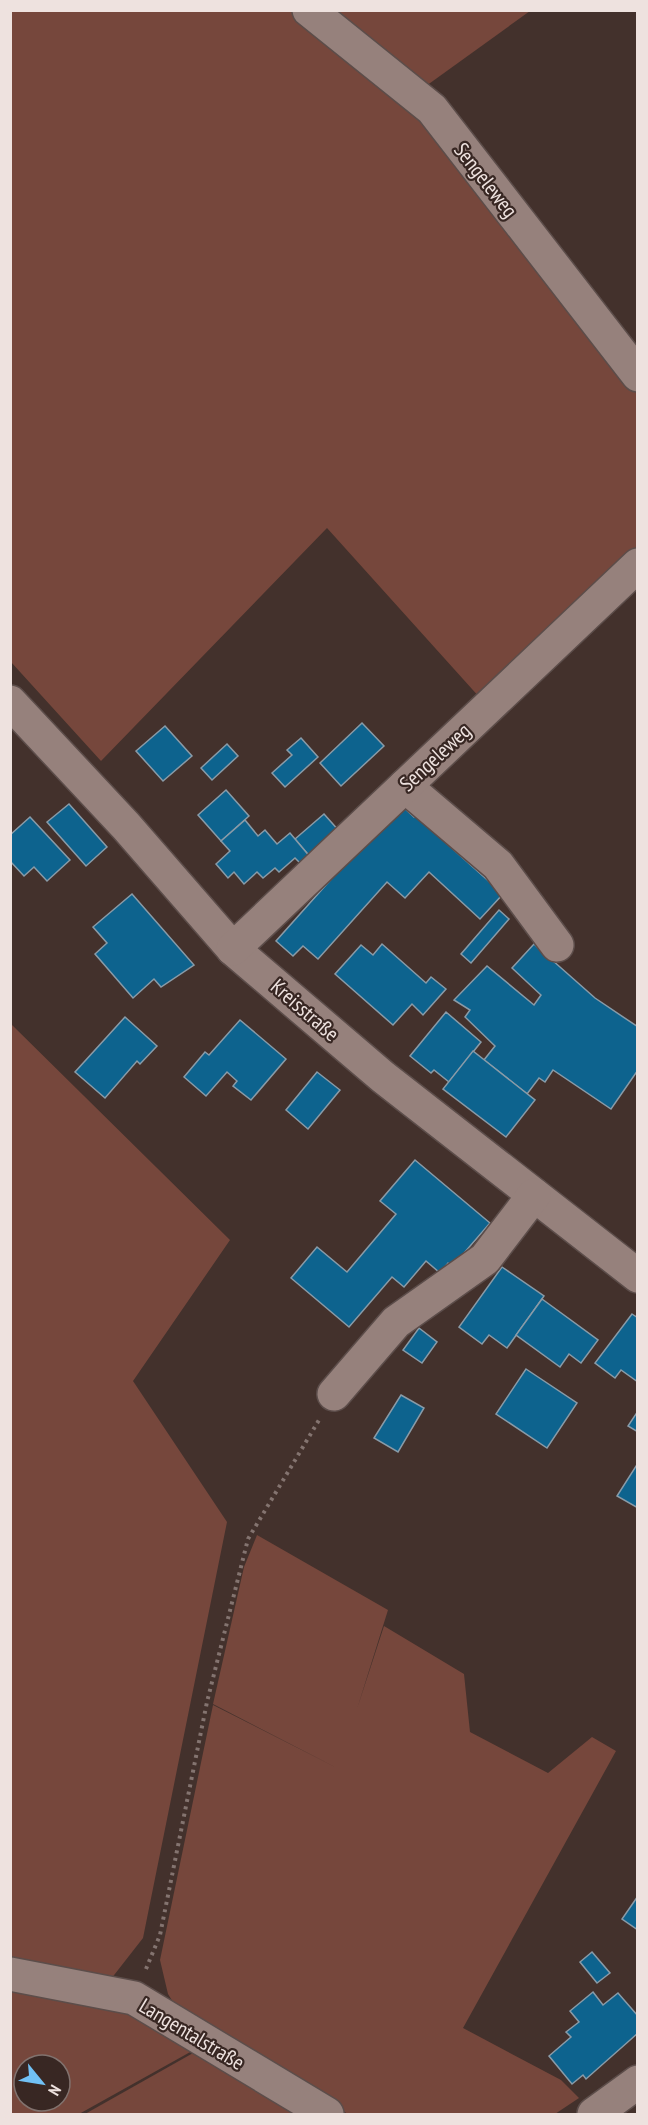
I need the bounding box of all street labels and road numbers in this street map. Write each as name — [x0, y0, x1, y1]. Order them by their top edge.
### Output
street label: Sengeleweg — [448, 137, 524, 223]
street label: Sengeleweg — [394, 717, 476, 797]
street label: Kreisstraße — [265, 973, 345, 1047]
street label: Langentalstraße — [134, 1992, 250, 2076]

